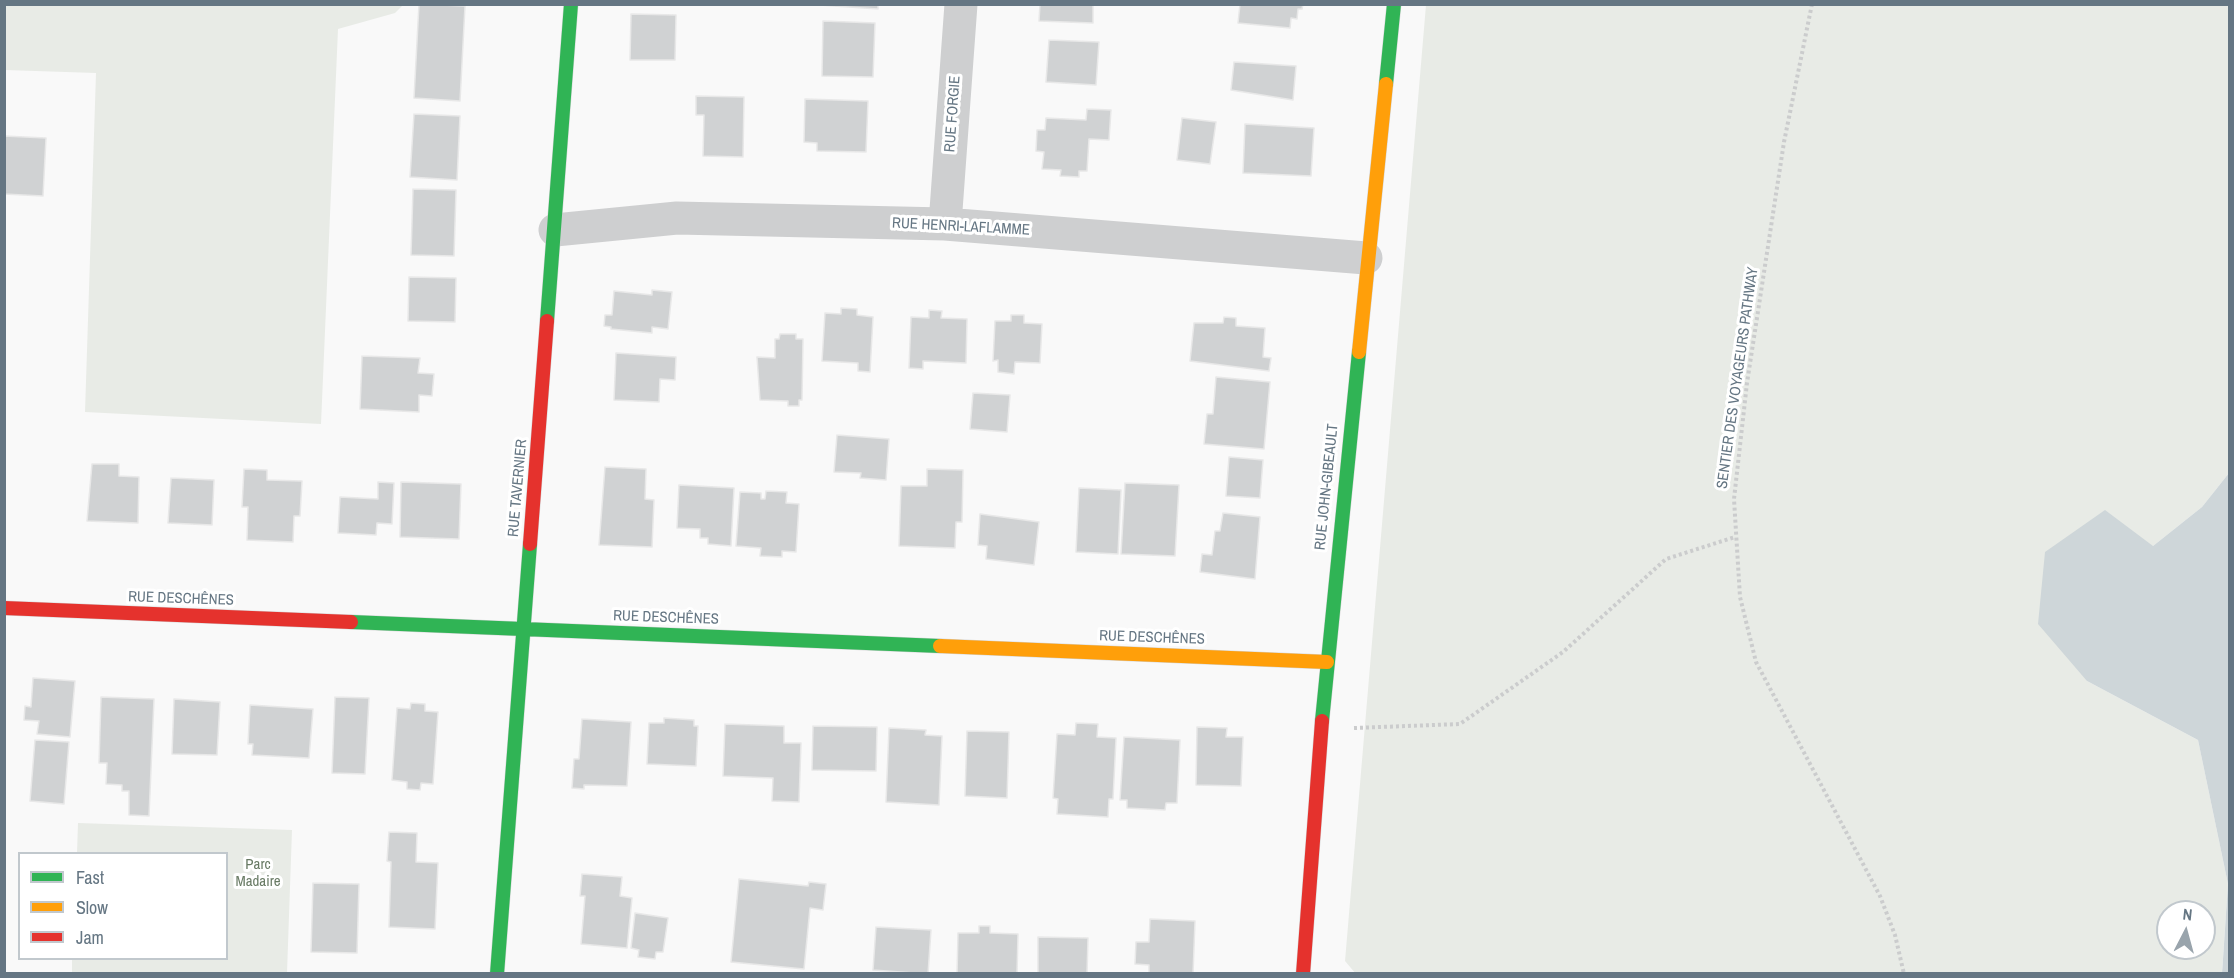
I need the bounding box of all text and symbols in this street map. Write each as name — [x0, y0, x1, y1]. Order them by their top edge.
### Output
street label: RUE FORGIE — [941, 75, 965, 153]
street label: RUE HENRI-LAFLAMME — [892, 214, 1030, 240]
street label: SENTIER DES VOYAGEURS PATHWAY — [1714, 266, 1762, 490]
street label: RUE JOHN-GIBEAULT — [1311, 423, 1343, 551]
street label: RUE TAVERNIER — [505, 438, 531, 538]
street label: RUE DESCHÊNES — [128, 588, 234, 610]
street label: RUE DESCHÊNES — [613, 607, 719, 629]
street label: RUE DESCHÊNES — [1099, 627, 1205, 649]
legend — [18, 852, 228, 960]
park label: Parc Madaire — [235, 856, 281, 891]
text: Fast — [76, 865, 104, 890]
text: Slow — [76, 895, 108, 920]
north arrow — [2156, 900, 2216, 960]
text: N — [2182, 903, 2194, 926]
text: Jam — [76, 925, 104, 950]

